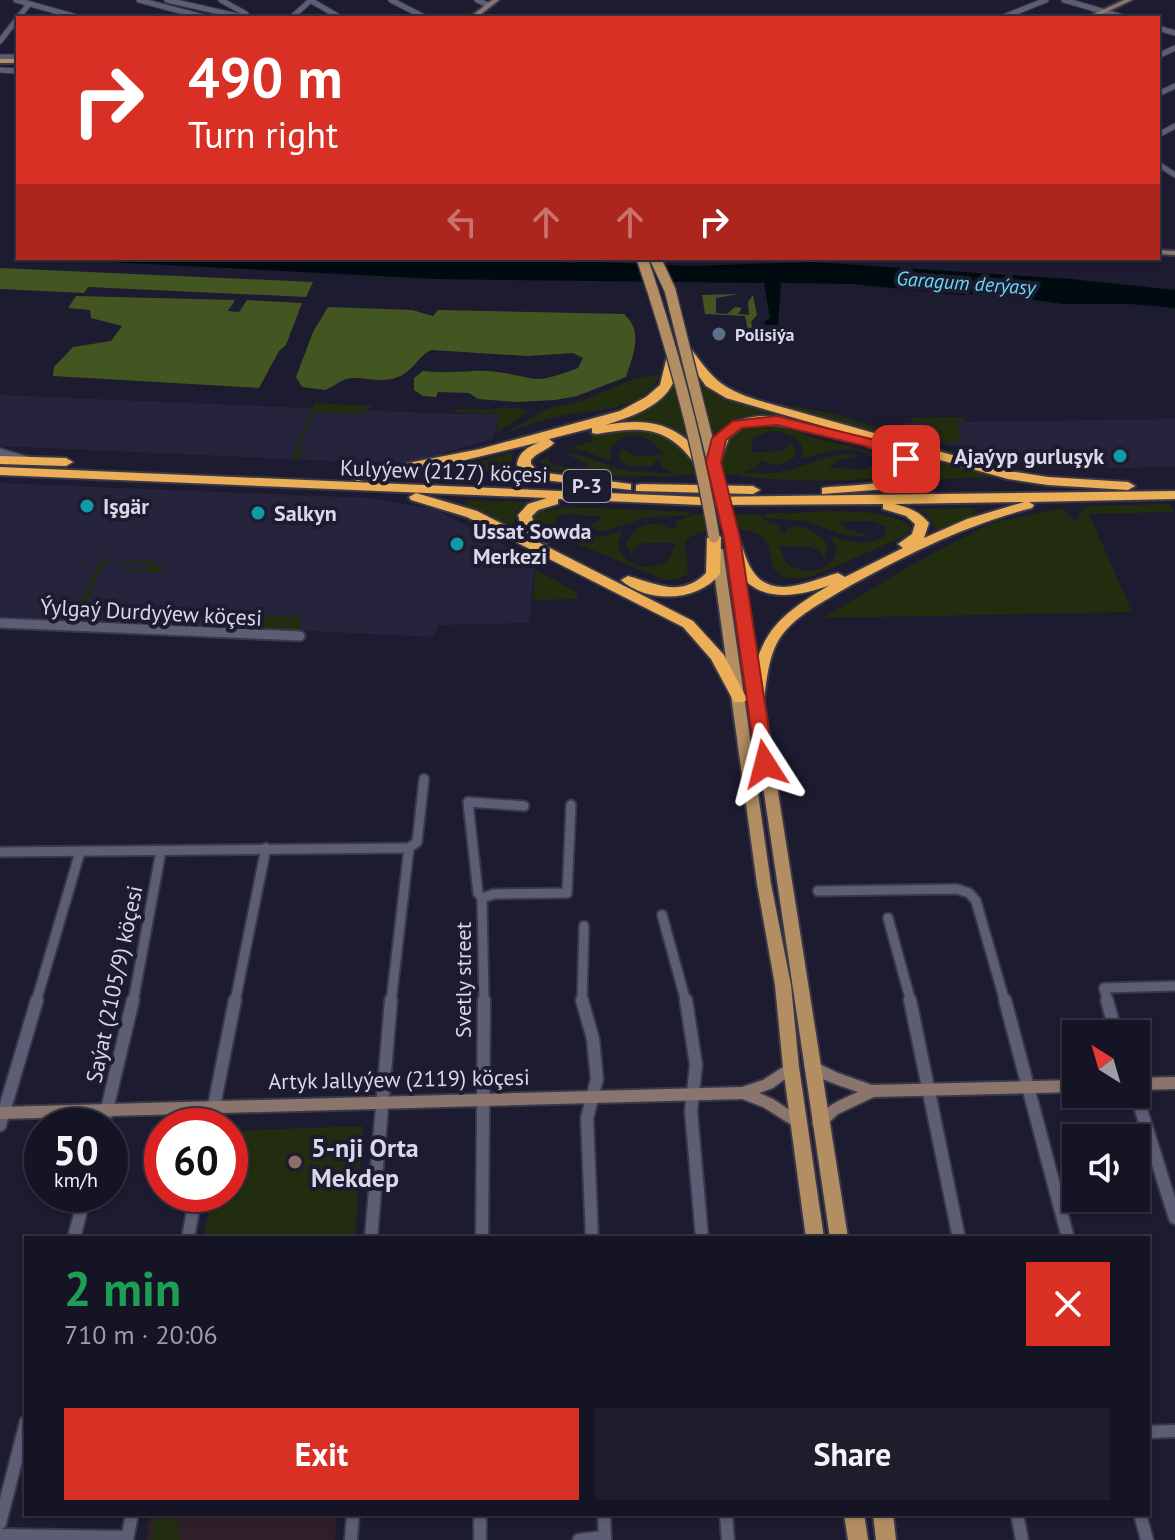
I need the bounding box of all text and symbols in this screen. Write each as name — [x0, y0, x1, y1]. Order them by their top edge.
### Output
text: 490 m — [188, 41, 343, 113]
icon: right — [56, 48, 160, 152]
text: Turn right — [188, 111, 338, 158]
icon: left — [440, 200, 484, 244]
icon: ahead — [524, 200, 568, 244]
icon: ahead — [608, 200, 652, 244]
icon: right — [692, 200, 736, 244]
water label: Garagum derýasy — [896, 265, 1038, 301]
place label: Polisiýa — [735, 323, 794, 346]
marker: Polisiýa — [710, 325, 728, 343]
pin — [872, 425, 940, 493]
icon: arrive — [884, 437, 928, 481]
place label: Ajaýyp gurluşyk — [954, 442, 1104, 470]
marker: Ajaýyp gurluşyk — [1111, 447, 1129, 465]
street label: Kulyýew (2127) köçesi — [340, 453, 548, 489]
road number: P-3 — [563, 470, 611, 502]
place label: Işgär — [103, 492, 149, 520]
marker: Işgär — [78, 497, 96, 515]
place label: Salkyn — [274, 499, 337, 527]
marker: Salkyn — [249, 504, 267, 522]
place label: Ussat Sowda Merkezi — [473, 517, 592, 570]
marker: Ussat Sowda Merkezi — [448, 535, 466, 553]
street label: Ýylgaý Durdyýew köçesi — [39, 592, 263, 632]
position arrow — [723, 722, 807, 806]
street label: Saýat (2105/9) köçesi — [79, 883, 149, 1085]
street label: Svetly street — [449, 921, 477, 1038]
north arrow — [1062, 1020, 1150, 1108]
map controls — [1062, 1020, 1150, 1212]
street label: Artyk Jallyýew (2119) köçesi — [268, 1063, 530, 1095]
speed limit sign: 60 — [144, 1108, 248, 1212]
text: 50 — [53, 1124, 99, 1176]
button: sound — [1062, 1124, 1150, 1212]
place label: 5-nji Orta Mekdep — [311, 1131, 419, 1194]
marker: 5-nji Orta Mekdep — [286, 1153, 304, 1171]
text: km/h — [54, 1167, 98, 1193]
text: 2 min — [64, 1257, 181, 1319]
button: close — [1026, 1262, 1110, 1346]
text: 710 m · 20:06 — [64, 1318, 218, 1351]
button: Exit — [64, 1408, 579, 1500]
button: Share — [595, 1408, 1110, 1500]

